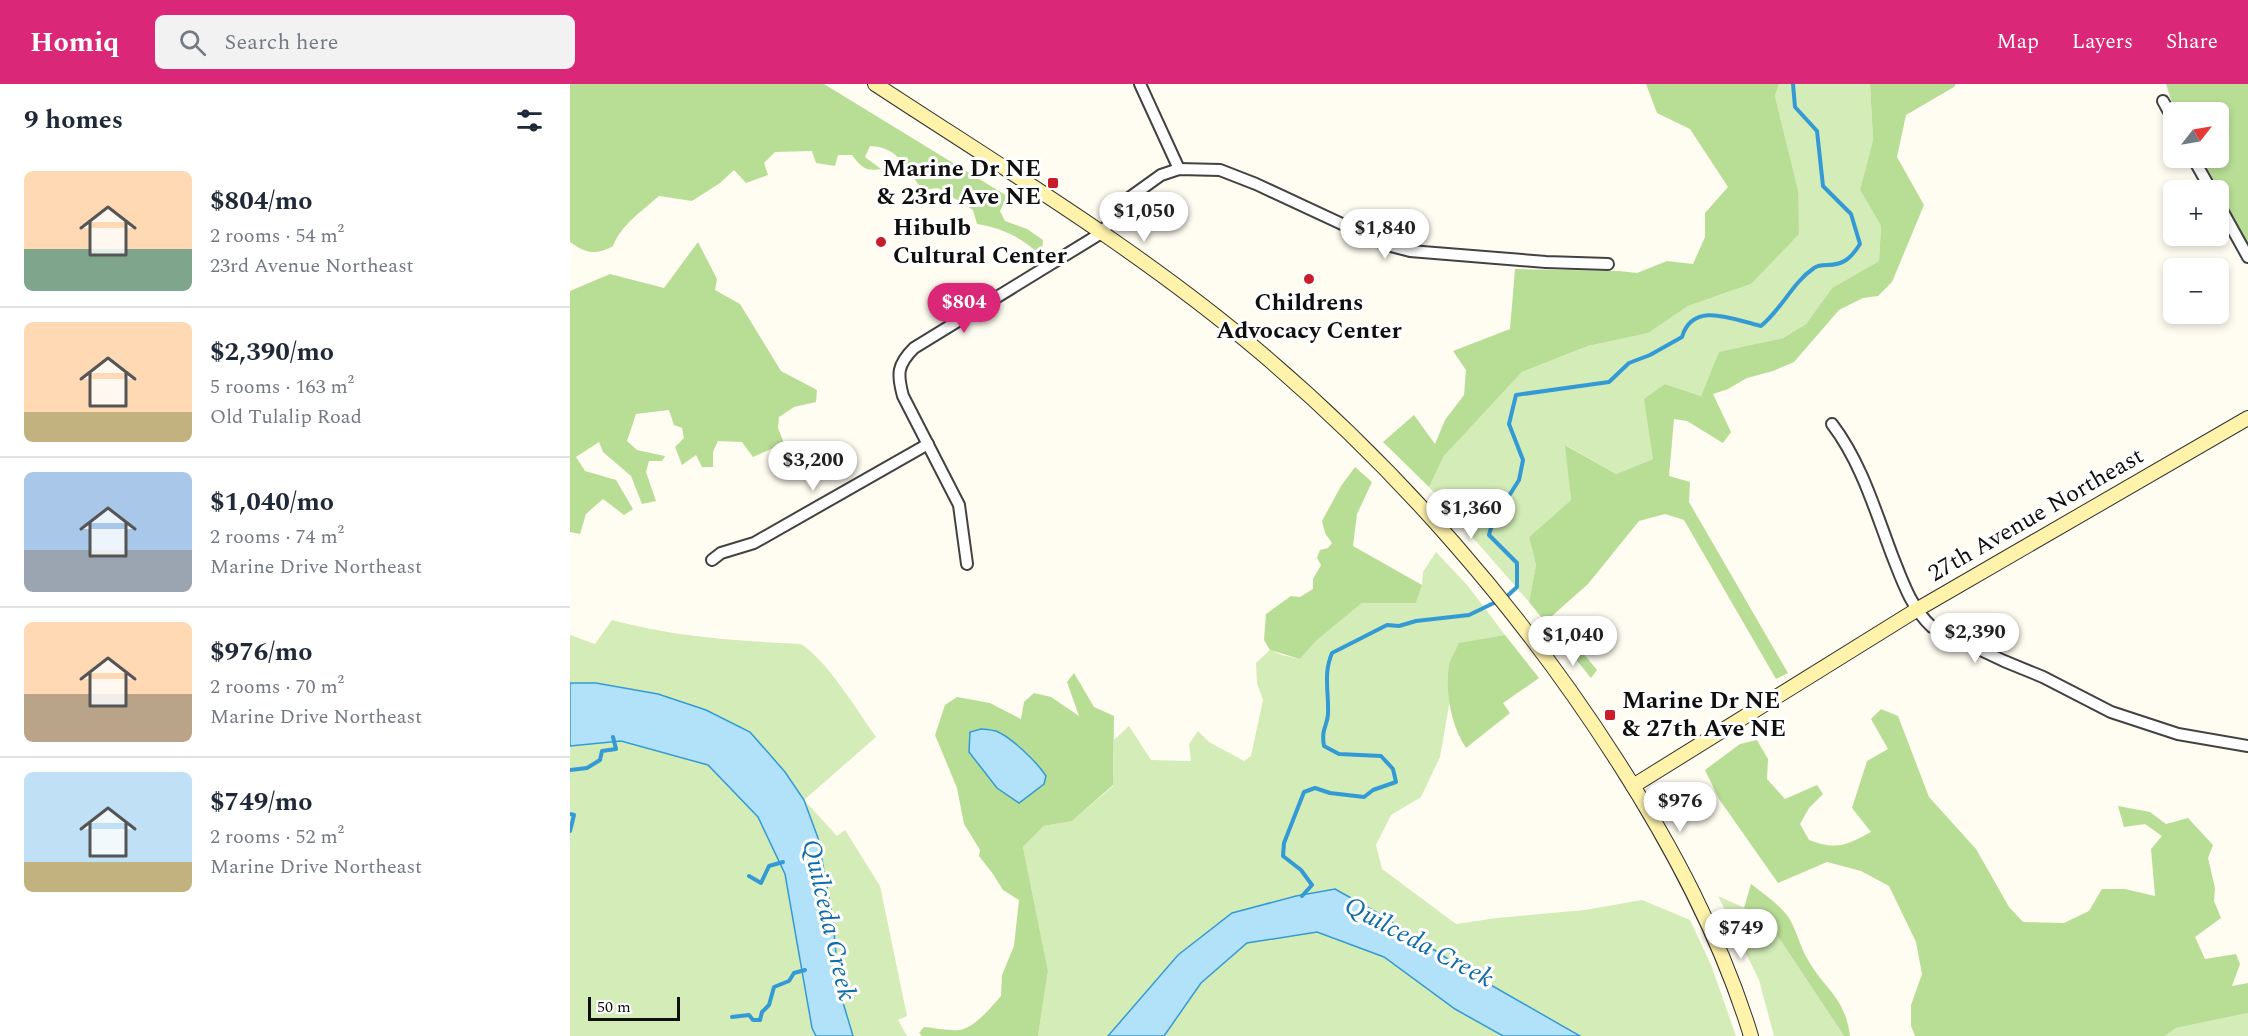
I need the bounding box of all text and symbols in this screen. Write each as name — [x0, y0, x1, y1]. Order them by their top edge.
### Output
search box — [155, 15, 575, 69]
text: Homiq — [30, 21, 119, 64]
icon: search — [176, 26, 209, 59]
text: Search here — [224, 26, 339, 59]
text: Map — [1997, 26, 2039, 58]
text: Layers — [2072, 26, 2133, 58]
text: Share — [2166, 26, 2218, 58]
text: 9 homes — [24, 100, 123, 140]
north arrow — [2163, 102, 2229, 168]
map controls — [2163, 102, 2229, 324]
icon: filters — [513, 104, 546, 137]
place label: Marine Dr NE & 23rd Ave NE — [877, 151, 1041, 215]
marker: Marine Dr NE & 23rd Ave NE — [1046, 176, 1060, 190]
button: + — [2163, 180, 2229, 246]
text: $804/mo — [210, 181, 313, 221]
pin: $1,050 — [1095, 192, 1193, 243]
icon: home — [72, 195, 144, 267]
text: $1,050 — [1113, 196, 1175, 226]
pin: $1,840 — [1336, 209, 1434, 260]
place label: Hibulb Cultural Center — [893, 210, 1068, 274]
text: $1,840 — [1354, 213, 1416, 243]
text: 2 rooms · 54 m² — [210, 221, 344, 251]
marker: Hibulb Cultural Center — [874, 235, 888, 249]
text: 23rd Avenue Northeast — [210, 251, 414, 281]
button: − — [2163, 258, 2229, 324]
marker: Childrens Advocacy Center — [1302, 272, 1316, 286]
pin: $804 — [928, 283, 1000, 334]
place label: Childrens Advocacy Center — [1216, 285, 1402, 349]
text: $804 — [942, 287, 986, 317]
text: $2,390/mo — [210, 332, 334, 372]
icon: home — [72, 346, 144, 418]
text: 5 rooms · 163 m² — [210, 372, 354, 402]
text: Old Tulalip Road — [210, 402, 362, 432]
street label: 27th Avenue Northeast — [1921, 438, 2151, 592]
pin: $3,200 — [764, 441, 862, 492]
text: $3,200 — [782, 445, 844, 475]
text: $1,040/mo — [210, 482, 334, 522]
pin: $1,360 — [1422, 489, 1520, 540]
text: $1,360 — [1440, 493, 1502, 523]
icon: home — [72, 496, 144, 568]
text: 2 rooms · 74 m² — [210, 522, 344, 552]
text: Marine Drive Northeast — [210, 552, 422, 582]
pin: $2,390 — [1926, 613, 2024, 664]
pin: $1,040 — [1524, 616, 1622, 667]
text: $2,390 — [1944, 617, 2006, 647]
text: $1,040 — [1542, 620, 1604, 650]
text: $976/mo — [210, 632, 313, 672]
icon: home — [72, 646, 144, 718]
text: 2 rooms · 70 m² — [210, 672, 344, 702]
place label: Marine Dr NE & 27th Ave NE — [1622, 683, 1786, 747]
text: Marine Drive Northeast — [210, 702, 422, 732]
marker: Marine Dr NE & 27th Ave NE — [1603, 708, 1617, 722]
text: $749/mo — [210, 782, 313, 822]
pin: $976 — [1644, 782, 1716, 833]
text: $976 — [1658, 786, 1702, 816]
icon: home — [72, 796, 144, 868]
text: 2 rooms · 52 m² — [210, 822, 344, 852]
water label: Quilceda Creek — [791, 836, 867, 1004]
text: Marine Drive Northeast — [210, 852, 422, 882]
water label: Quilceda Creek — [1337, 886, 1501, 998]
pin: $749 — [1705, 909, 1777, 960]
text: $749 — [1719, 913, 1763, 943]
scale bar — [588, 994, 680, 1022]
text: 50 m — [597, 995, 631, 1019]

